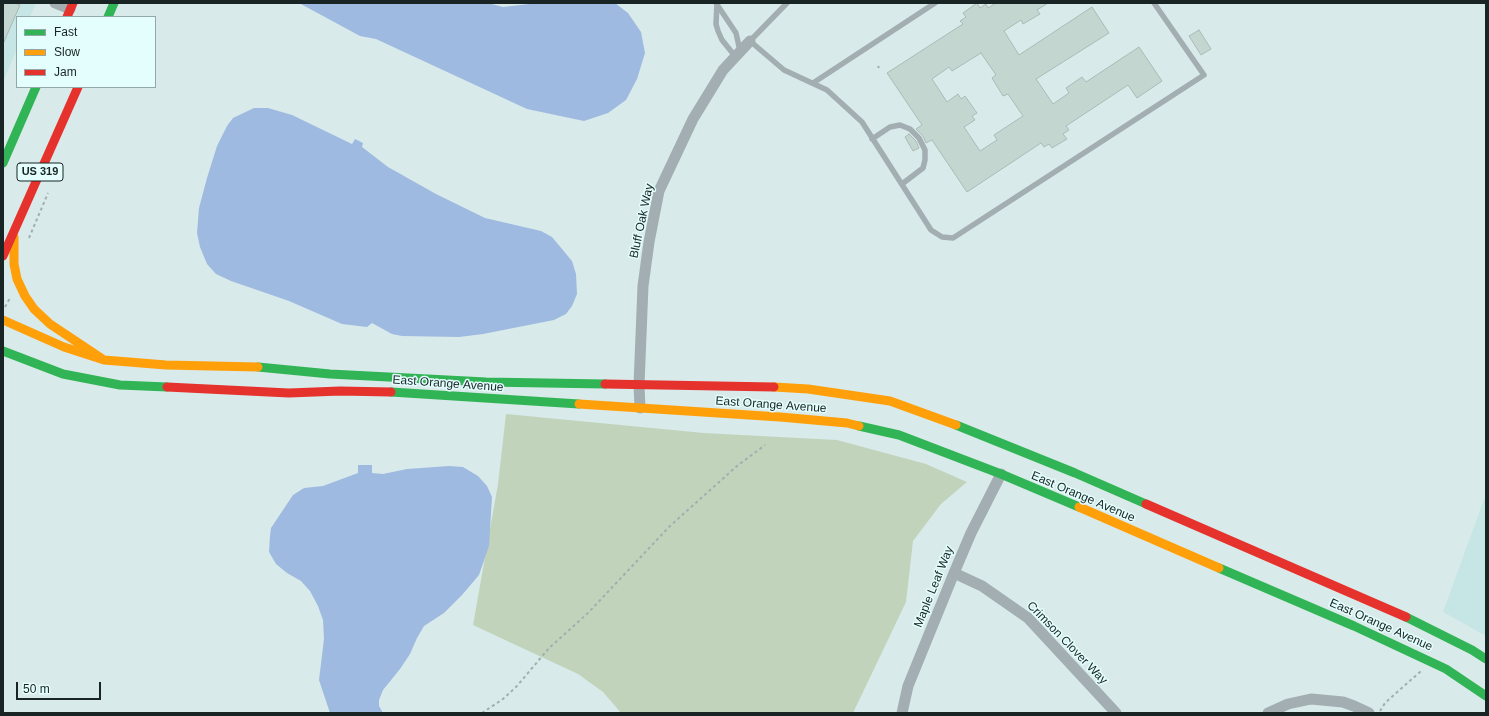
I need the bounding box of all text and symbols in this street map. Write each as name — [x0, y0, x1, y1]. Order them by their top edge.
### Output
legend — [16, 16, 156, 88]
text: Fast — [54, 25, 77, 39]
text: Slow — [54, 45, 80, 59]
text: Jam — [54, 65, 77, 79]
road number: US 319 — [17, 163, 63, 181]
street label: Bluff Oak Way — [627, 182, 657, 260]
street label: East Orange Avenue — [392, 373, 504, 395]
street label: East Orange Avenue — [715, 394, 827, 416]
street label: East Orange Avenue — [1029, 469, 1137, 525]
street label: Maple Leaf Way — [911, 544, 957, 630]
street label: East Orange Avenue — [1327, 596, 1435, 654]
street label: Crimson Clover Way — [1024, 599, 1110, 687]
scale bar — [18, 674, 103, 700]
text: 50 m — [23, 682, 50, 696]

